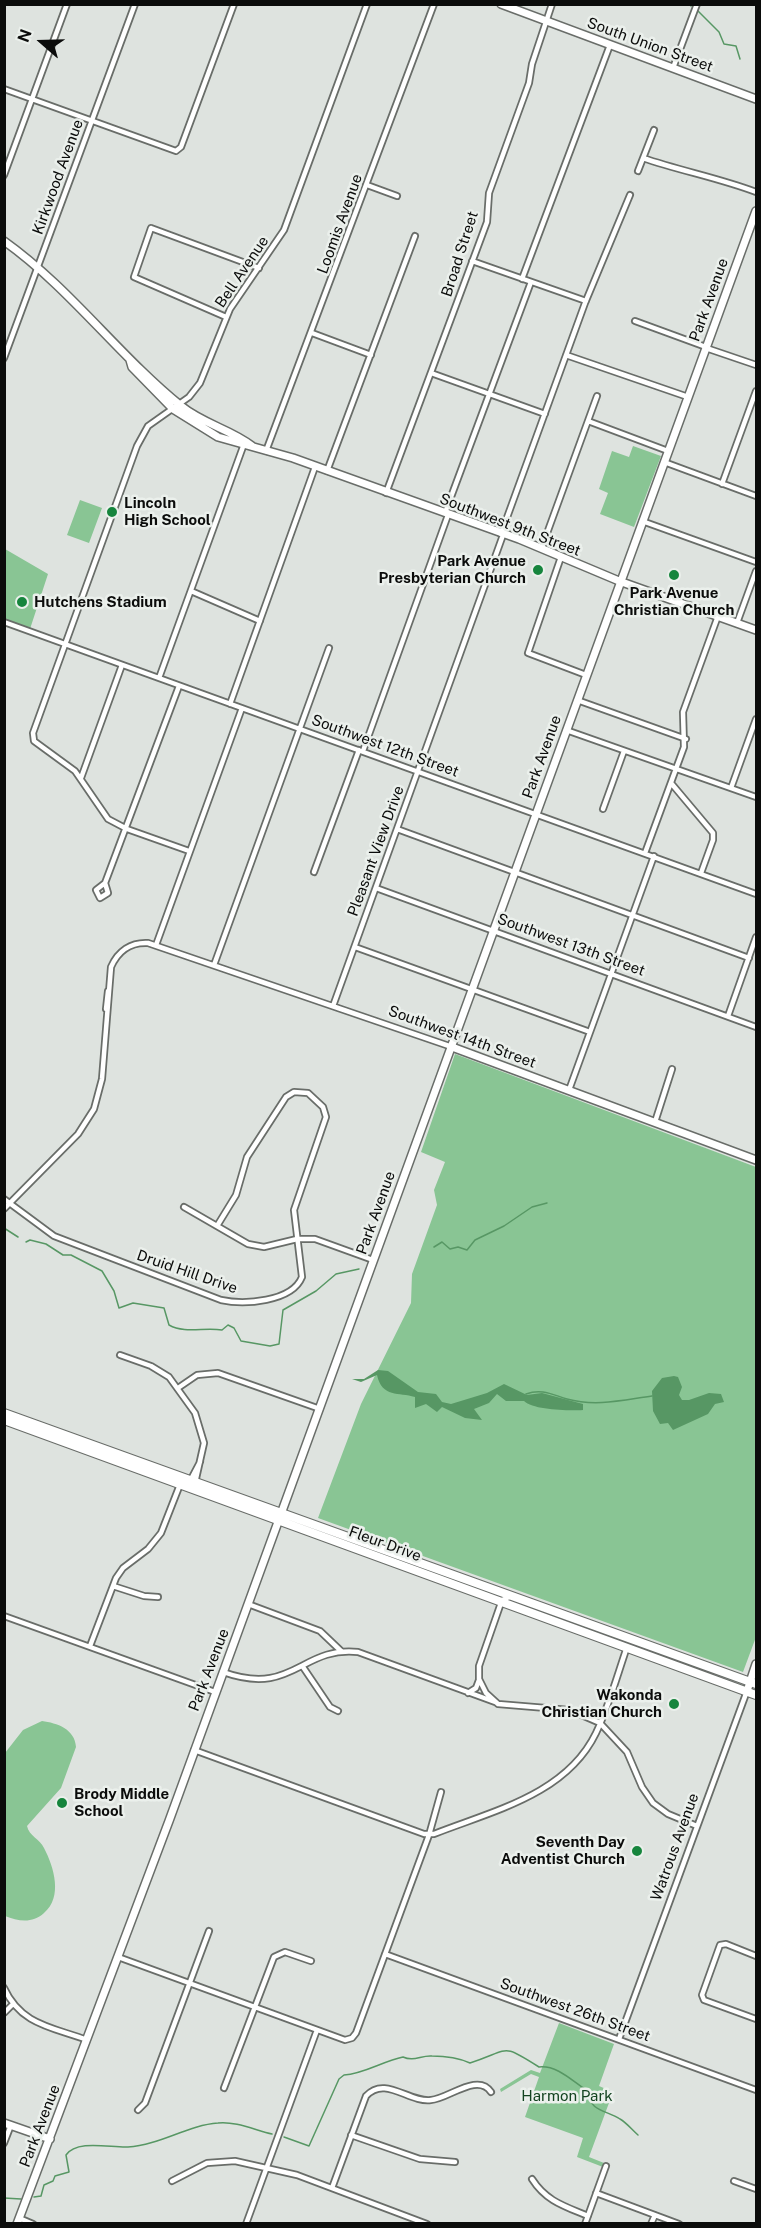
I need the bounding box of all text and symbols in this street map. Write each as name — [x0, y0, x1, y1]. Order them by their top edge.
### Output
north arrow — [12, 12, 72, 72]
street label: South Union Street — [585, 14, 715, 76]
text: N — [14, 27, 36, 45]
street label: Kirkwood Avenue — [29, 117, 87, 237]
street label: Loomis Avenue — [314, 172, 366, 276]
street label: Broad Street — [438, 209, 482, 299]
street label: Bell Avenue — [211, 233, 273, 311]
street label: Park Avenue — [686, 256, 732, 344]
street label: Southwest 9th Street — [437, 490, 583, 560]
place label: Lincoln High School — [124, 494, 211, 529]
marker: Lincoln High School — [105, 505, 119, 519]
place label: Park Avenue Presbyterian Church — [378, 552, 526, 587]
marker: Park Avenue Presbyterian Church — [531, 563, 545, 577]
marker: Park Avenue Christian Church — [667, 568, 681, 582]
place label: Park Avenue Christian Church — [614, 584, 734, 619]
place label: Hutchens Stadium — [34, 593, 167, 611]
marker: Hutchens Stadium — [15, 595, 29, 609]
street label: Southwest 12th Street — [309, 711, 461, 781]
street label: Park Avenue — [519, 713, 565, 801]
street label: Pleasant View Drive — [344, 783, 408, 919]
street label: Southwest 13th Street — [495, 910, 647, 980]
street label: Southwest 14th Street — [386, 1002, 538, 1072]
street label: Park Avenue — [353, 1169, 399, 1257]
street label: Druid Hill Drive — [134, 1246, 240, 1298]
street label: Fleur Drive — [346, 1523, 424, 1565]
street label: Park Avenue — [185, 1626, 233, 1714]
place label: Wakonda Christian Church — [541, 1686, 662, 1721]
marker: Wakonda Christian Church — [667, 1697, 681, 1711]
place label: Brody Middle School — [74, 1785, 169, 1820]
street label: Watrous Avenue — [647, 1791, 703, 1903]
marker: Brody Middle School — [55, 1796, 69, 1810]
place label: Seventh Day Adventist Church — [501, 1833, 625, 1868]
marker: Seventh Day Adventist Church — [630, 1844, 644, 1858]
street label: Southwest 26th Street — [497, 1974, 653, 2046]
street label: Park Avenue — [16, 2082, 64, 2170]
park label: Harmon Park — [521, 2087, 613, 2105]

